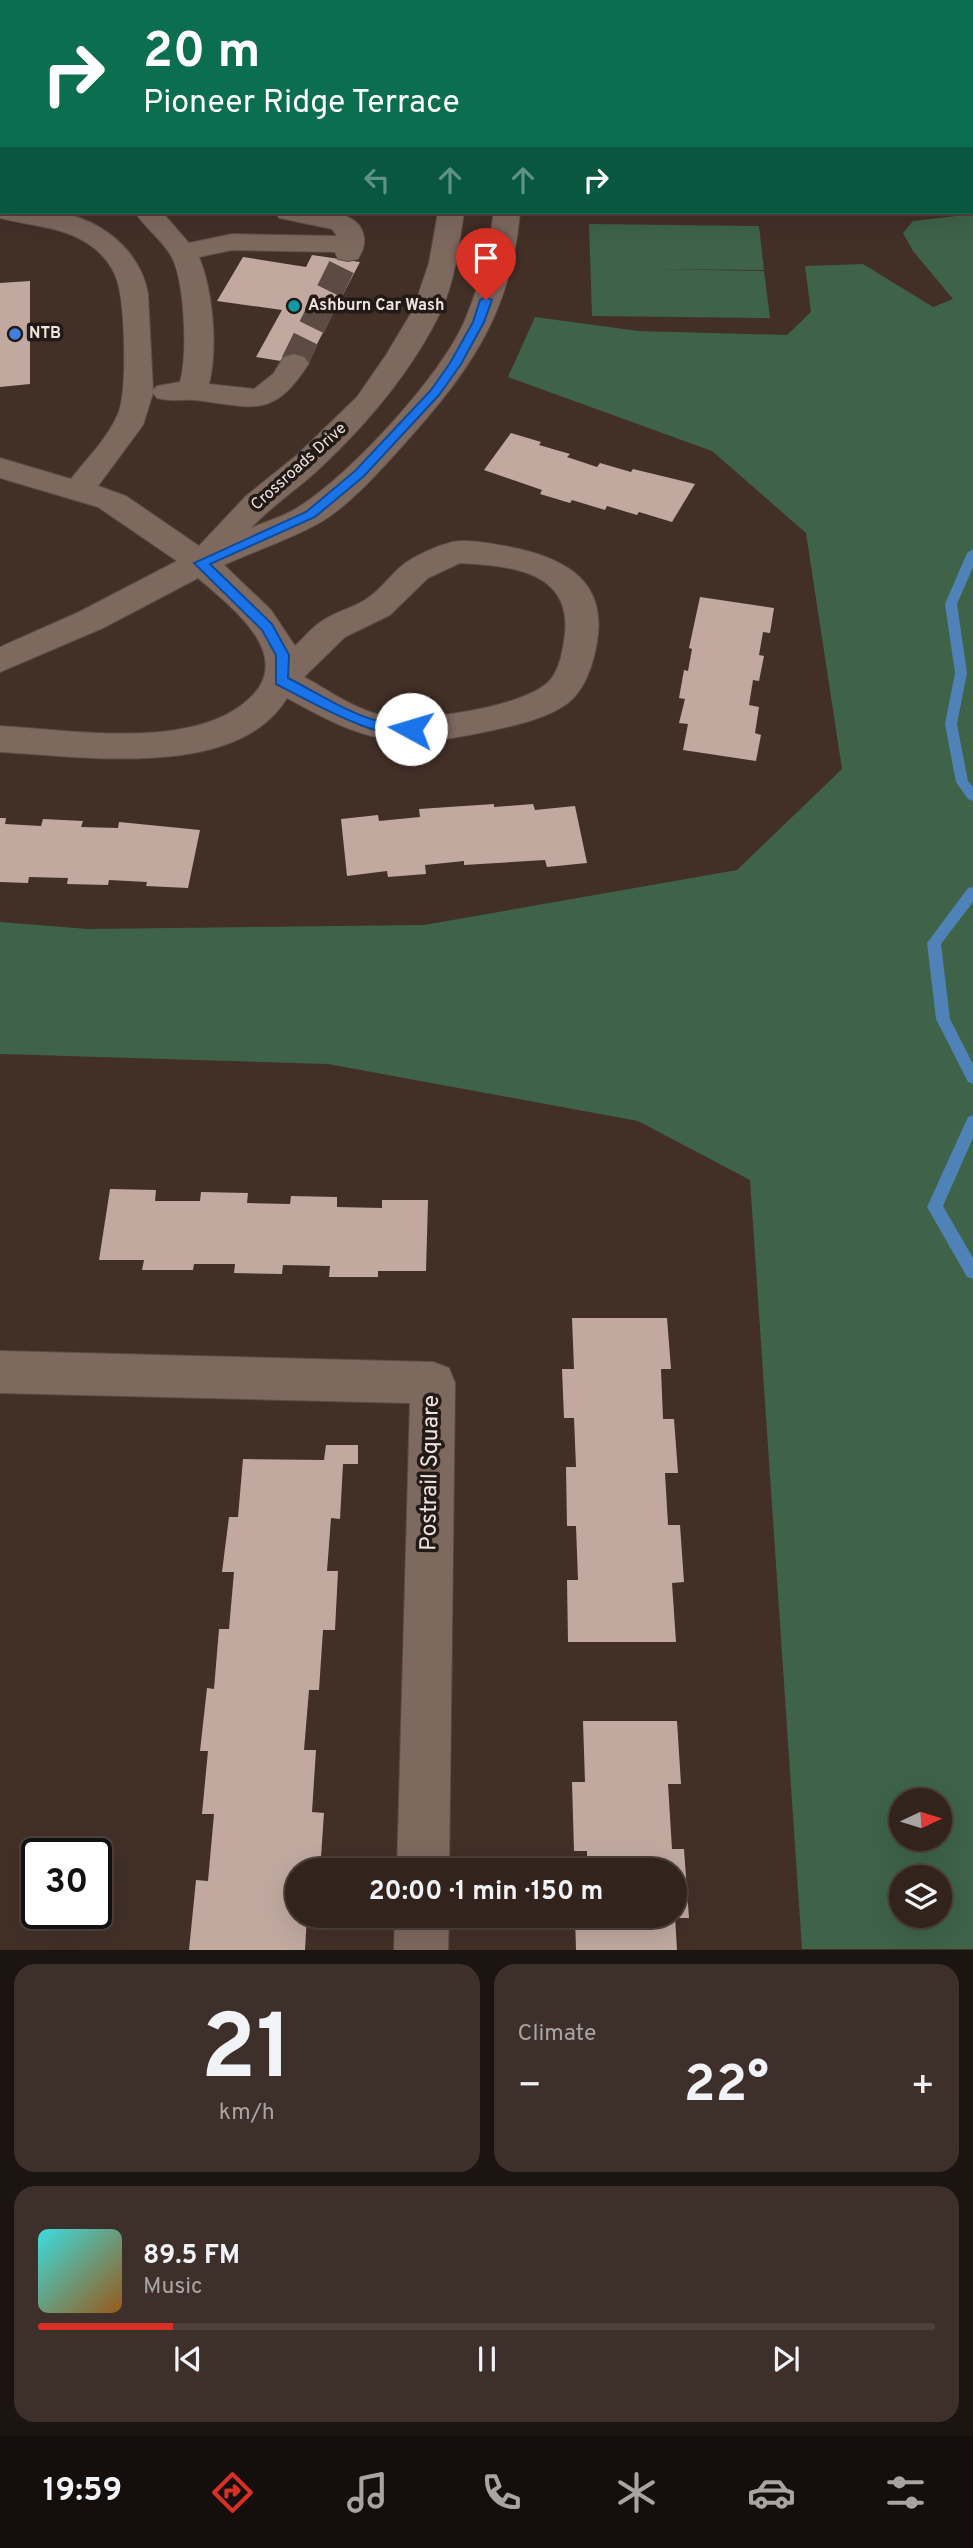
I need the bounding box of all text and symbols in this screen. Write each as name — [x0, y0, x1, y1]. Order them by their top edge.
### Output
text: 20 m — [143, 23, 260, 85]
icon: right — [28, 28, 119, 119]
text: Pioneer Ridge Terrace — [143, 84, 460, 124]
icon: left — [358, 161, 396, 199]
icon: ahead — [431, 161, 469, 199]
icon: ahead — [504, 161, 542, 199]
icon: right — [577, 161, 615, 199]
pin — [456, 228, 516, 300]
icon: arrive — [467, 239, 505, 277]
place label: Ashburn Car Wash — [308, 296, 444, 316]
marker: Ashburn Car Wash — [286, 298, 302, 314]
place label: NTB — [29, 324, 61, 344]
marker: NTB — [7, 326, 23, 342]
street label: Crossroads Drive — [247, 419, 351, 515]
position arrow — [374, 692, 448, 766]
street label: Postrail Square — [415, 1395, 447, 1551]
north arrow — [889, 1788, 952, 1852]
map controls — [889, 1788, 952, 1928]
speed limit sign: 30 — [21, 1838, 112, 1929]
button: layers — [889, 1865, 952, 1928]
text: 20:00 · 1 min · 150 m — [369, 1876, 603, 1909]
text: 21 — [201, 1996, 293, 2111]
text: Climate — [518, 2020, 596, 2049]
text: 22° — [684, 2054, 769, 2120]
text: − — [518, 2063, 542, 2112]
text: + — [910, 2063, 935, 2112]
text: km/h — [219, 2099, 275, 2128]
text: 89.5 FM — [143, 2240, 240, 2273]
text: Music — [143, 2273, 203, 2302]
icon: previous — [169, 2340, 207, 2378]
icon: pause — [468, 2340, 506, 2378]
icon: next — [767, 2340, 805, 2378]
icon: directions — [208, 2468, 257, 2517]
icon: music — [343, 2468, 392, 2517]
icon: phone — [477, 2468, 526, 2517]
icon: climate — [612, 2468, 661, 2517]
icon: car — [747, 2468, 796, 2517]
icon: filters — [881, 2468, 930, 2517]
text: 19:59 — [43, 2472, 122, 2512]

